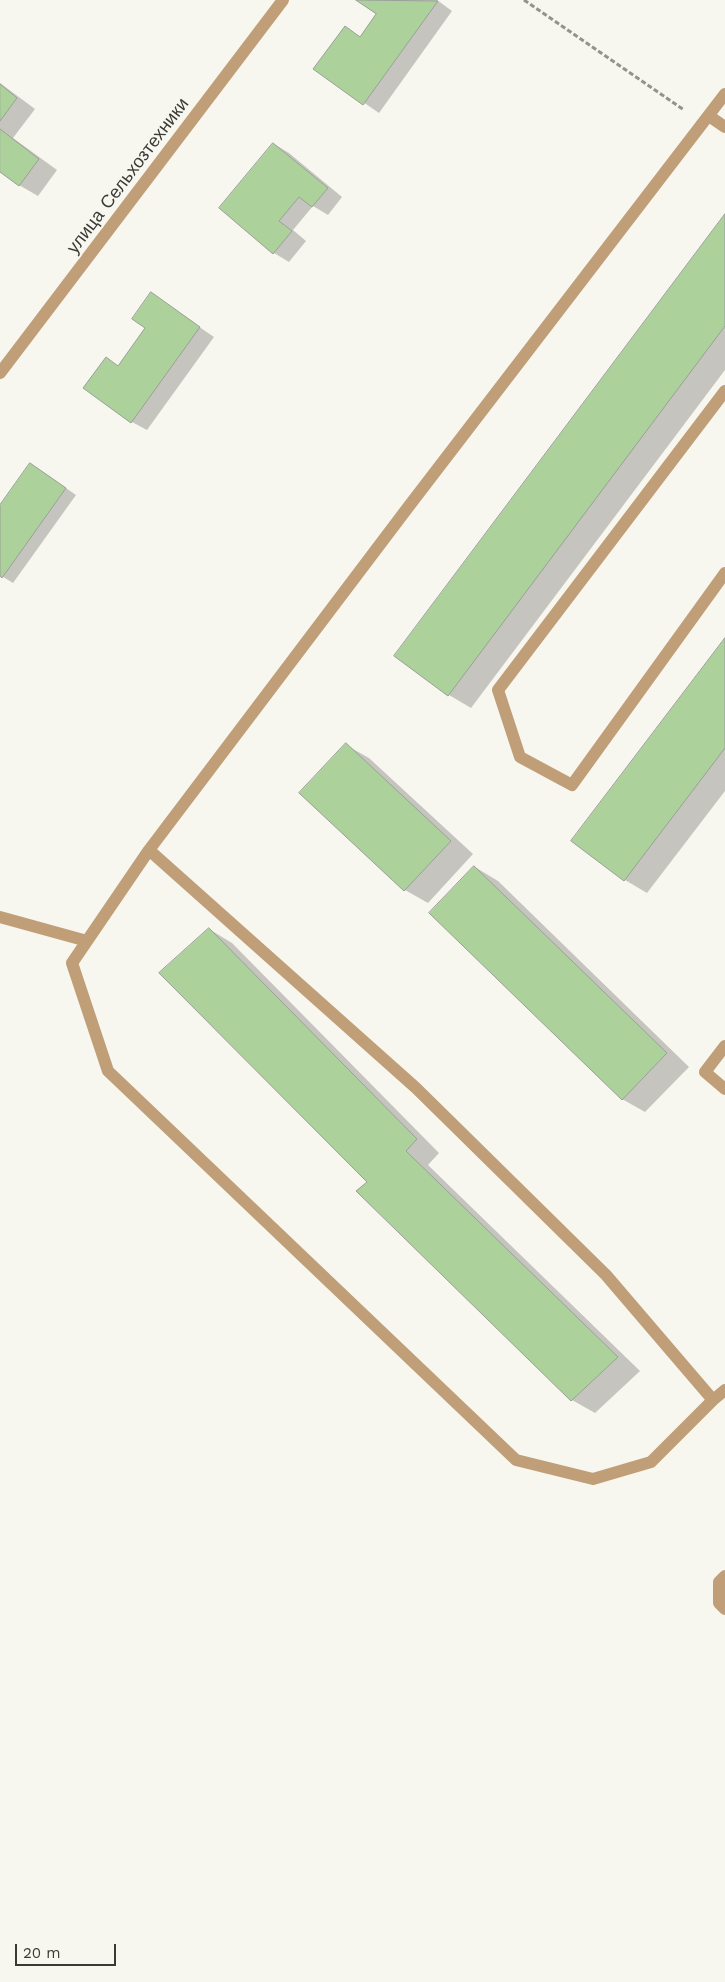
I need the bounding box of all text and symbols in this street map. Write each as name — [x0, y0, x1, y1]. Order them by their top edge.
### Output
street label: улица Сельхозтехники — [62, 94, 194, 258]
scale bar — [18, 1934, 119, 1966]
text: 20 m — [23, 1944, 61, 1962]

